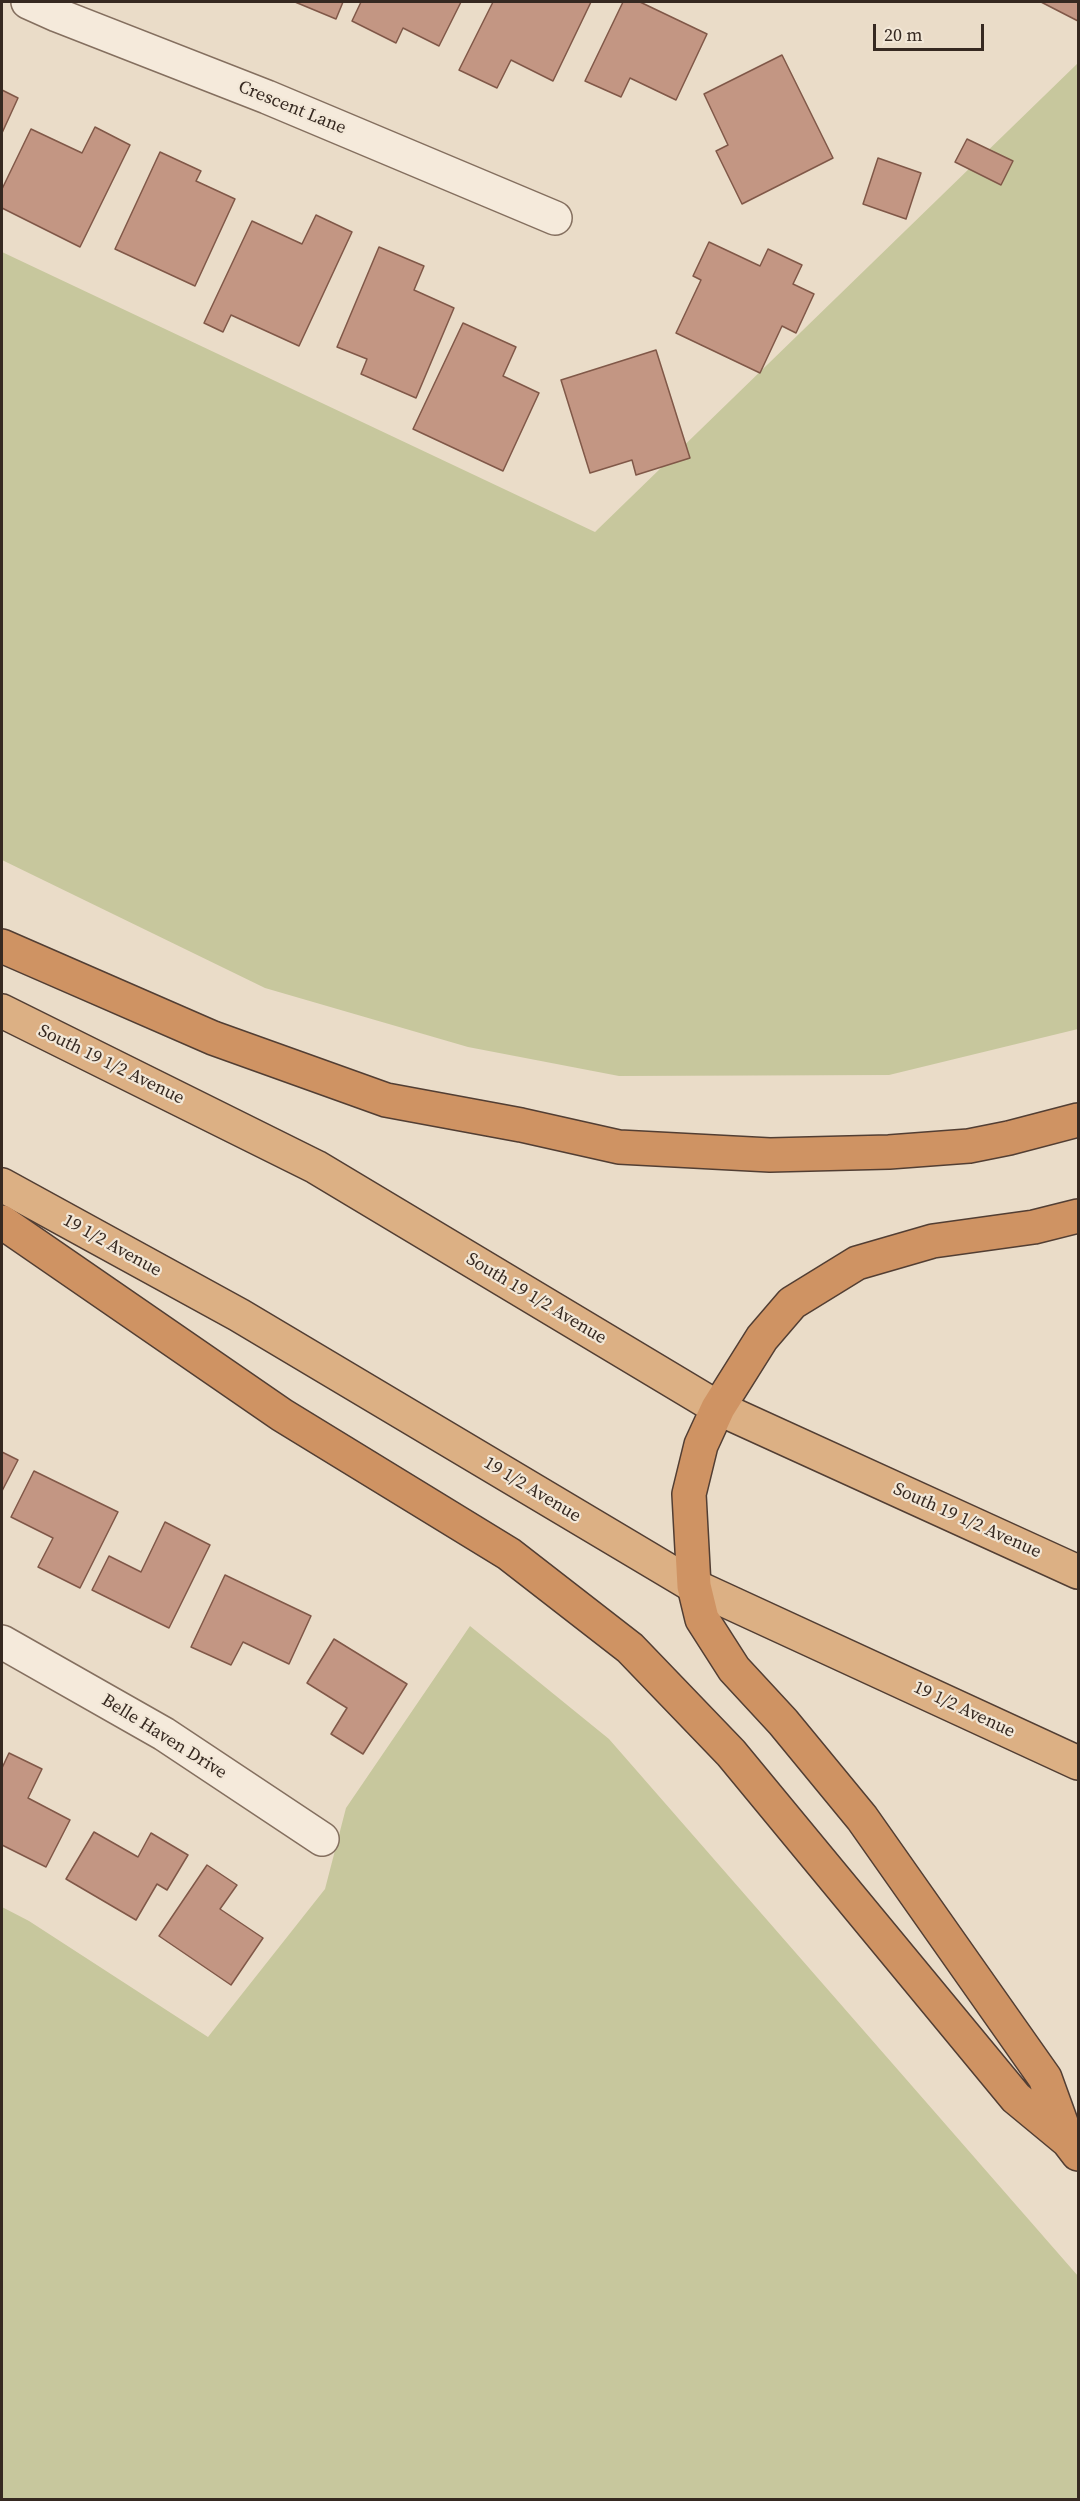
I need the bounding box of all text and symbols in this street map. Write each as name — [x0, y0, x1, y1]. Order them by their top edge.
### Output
scale bar — [876, 12, 987, 50]
text: 20 m — [884, 22, 922, 47]
street label: Crescent Lane — [235, 77, 349, 139]
street label: South 19 1/2 Avenue — [34, 1020, 188, 1110]
street label: 19 1/2 Avenue — [59, 1210, 165, 1282]
street label: South 19 1/2 Avenue — [462, 1249, 610, 1349]
street label: 19 1/2 Avenue — [480, 1453, 584, 1527]
street label: South 19 1/2 Avenue — [890, 1479, 1044, 1563]
street label: 19 1/2 Avenue — [910, 1677, 1018, 1743]
street label: Belle Haven Drive — [97, 1690, 231, 1784]

